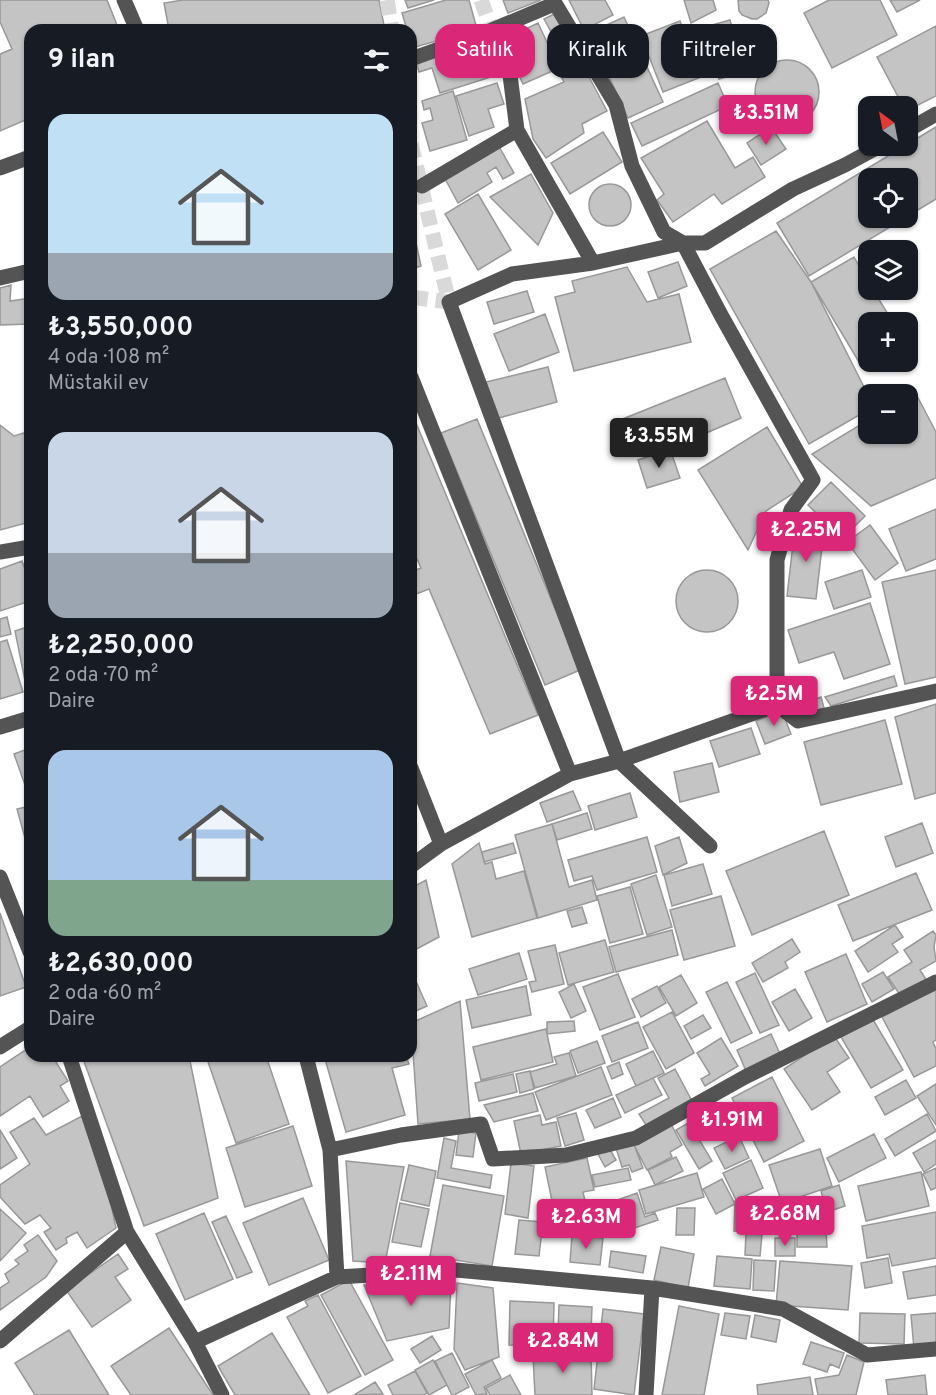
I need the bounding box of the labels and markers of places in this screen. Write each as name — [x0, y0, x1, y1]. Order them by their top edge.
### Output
pin: ₺3.51M — [717, 95, 815, 146]
pin: ₺3.55M — [610, 418, 708, 469]
pin: ₺2.25M — [757, 512, 855, 563]
pin: ₺2.5M — [732, 676, 816, 727]
pin: ₺1.91M — [683, 1102, 781, 1153]
pin: ₺2.68M — [736, 1196, 834, 1247]
pin: ₺2.63M — [537, 1199, 635, 1250]
pin: ₺2.11M — [362, 1256, 460, 1307]
pin: ₺2.84M — [514, 1323, 612, 1374]

